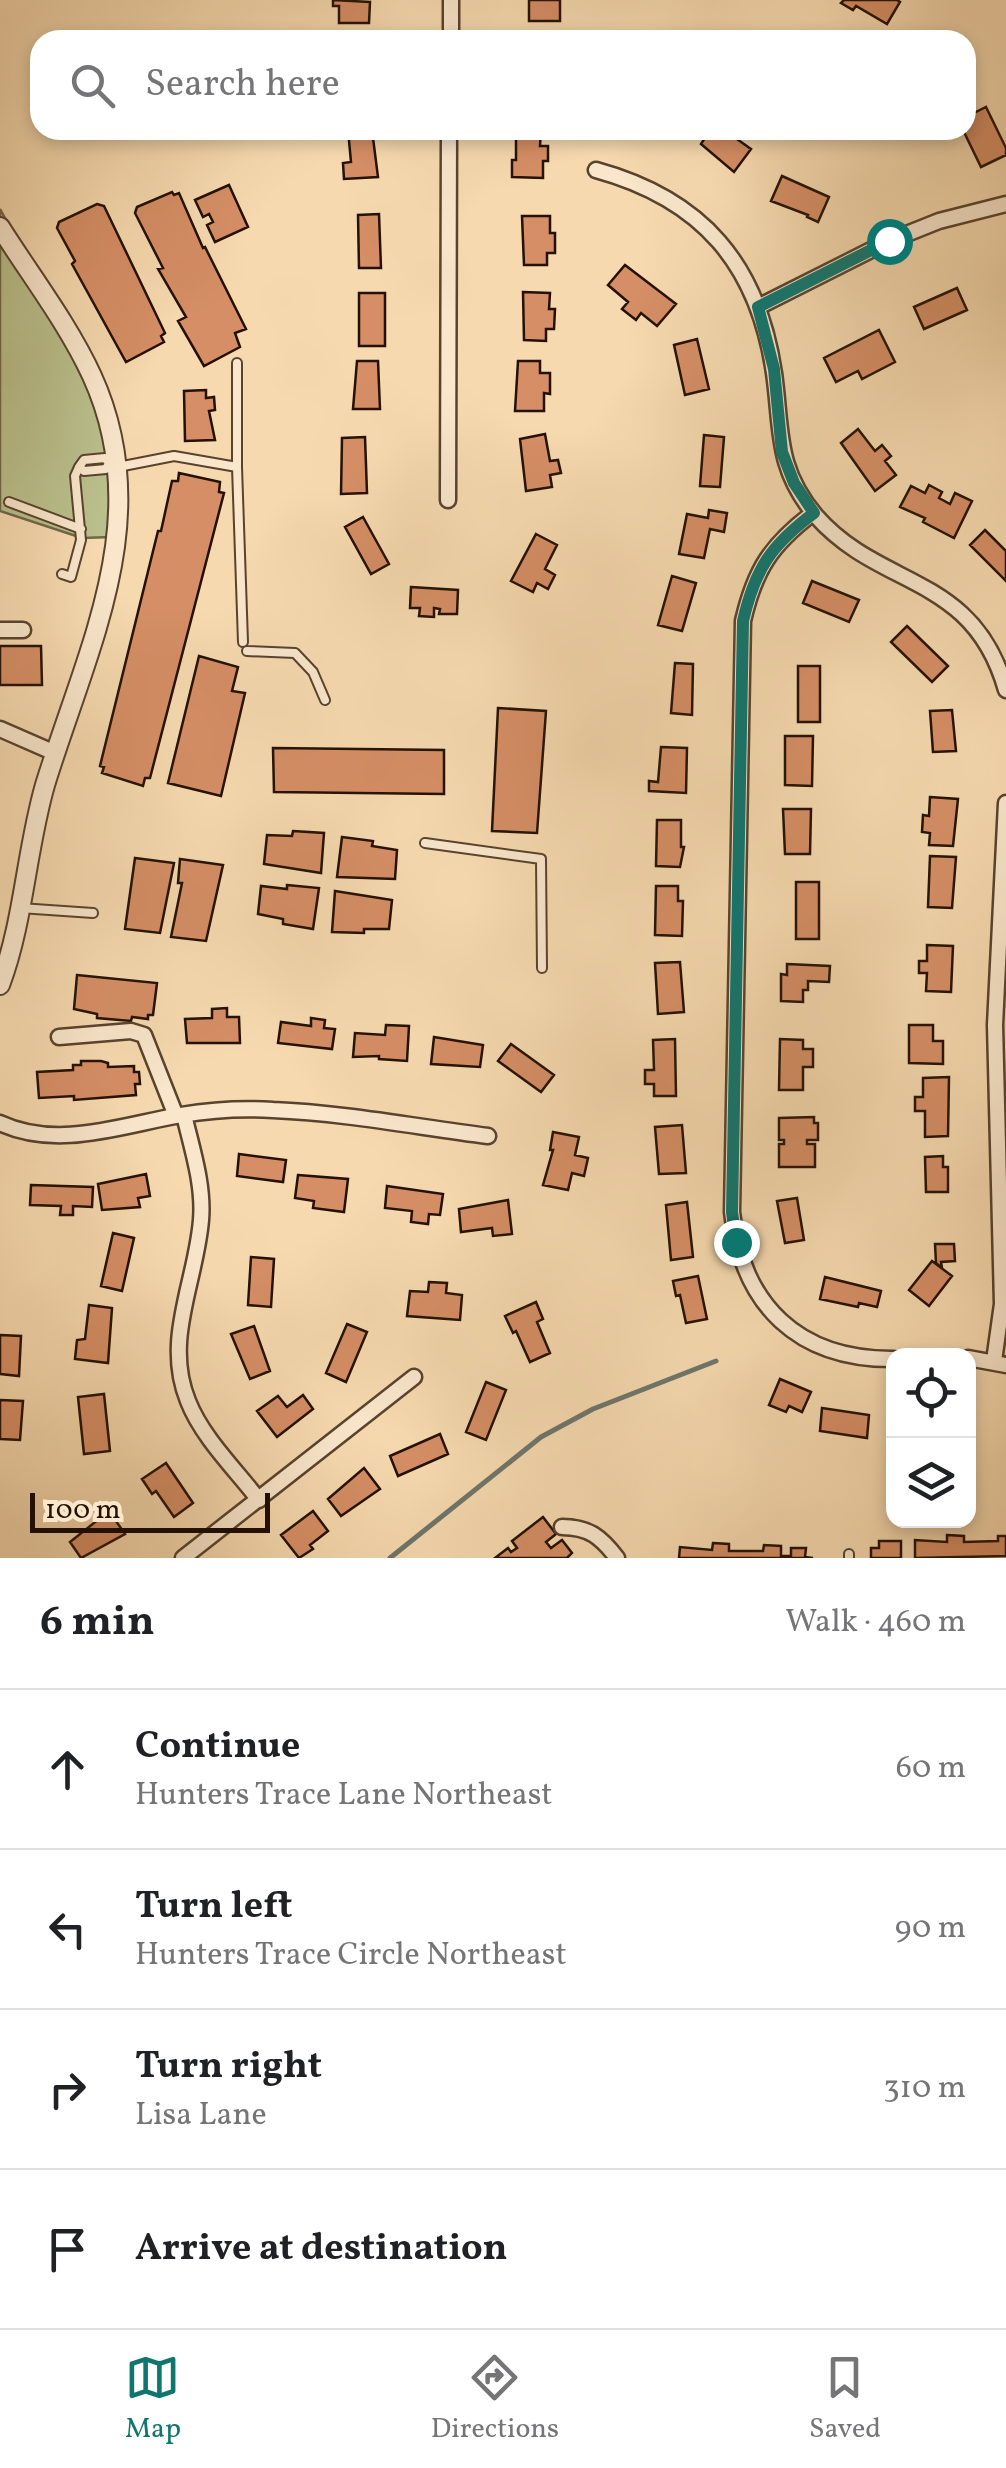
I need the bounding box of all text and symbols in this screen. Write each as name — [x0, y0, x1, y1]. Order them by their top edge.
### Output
search box — [30, 30, 976, 140]
icon: search — [65, 58, 120, 113]
text: Search here — [145, 59, 340, 112]
route start — [867, 219, 913, 265]
route end — [714, 1220, 760, 1266]
map controls — [886, 1348, 976, 1528]
button: locate — [886, 1348, 976, 1438]
button: layers — [886, 1438, 976, 1528]
scale bar — [30, 1488, 270, 1532]
text: 100 m — [45, 1491, 120, 1530]
text: 6 min — [40, 1594, 155, 1653]
text: Walk · 460 m — [785, 1601, 966, 1645]
text: Continue — [135, 1721, 300, 1774]
icon: ahead — [40, 1742, 95, 1797]
text: 60 m — [896, 1747, 966, 1791]
text: Hunters Trace Lane Northeast — [135, 1774, 553, 1818]
text: Turn left — [135, 1881, 292, 1934]
icon: left — [40, 1902, 95, 1957]
text: 90 m — [895, 1907, 966, 1951]
text: Hunters Trace Circle Northeast — [135, 1934, 567, 1978]
text: Turn right — [135, 2041, 322, 2094]
icon: right — [40, 2062, 95, 2117]
text: 310 m — [883, 2067, 966, 2111]
text: Lisa Lane — [135, 2094, 267, 2138]
icon: arrive — [40, 2222, 95, 2277]
text: Arrive at destination — [135, 2223, 508, 2276]
tab: Map — [125, 2350, 181, 2449]
tab: Directions — [431, 2350, 559, 2449]
tab: Saved — [809, 2350, 881, 2449]

